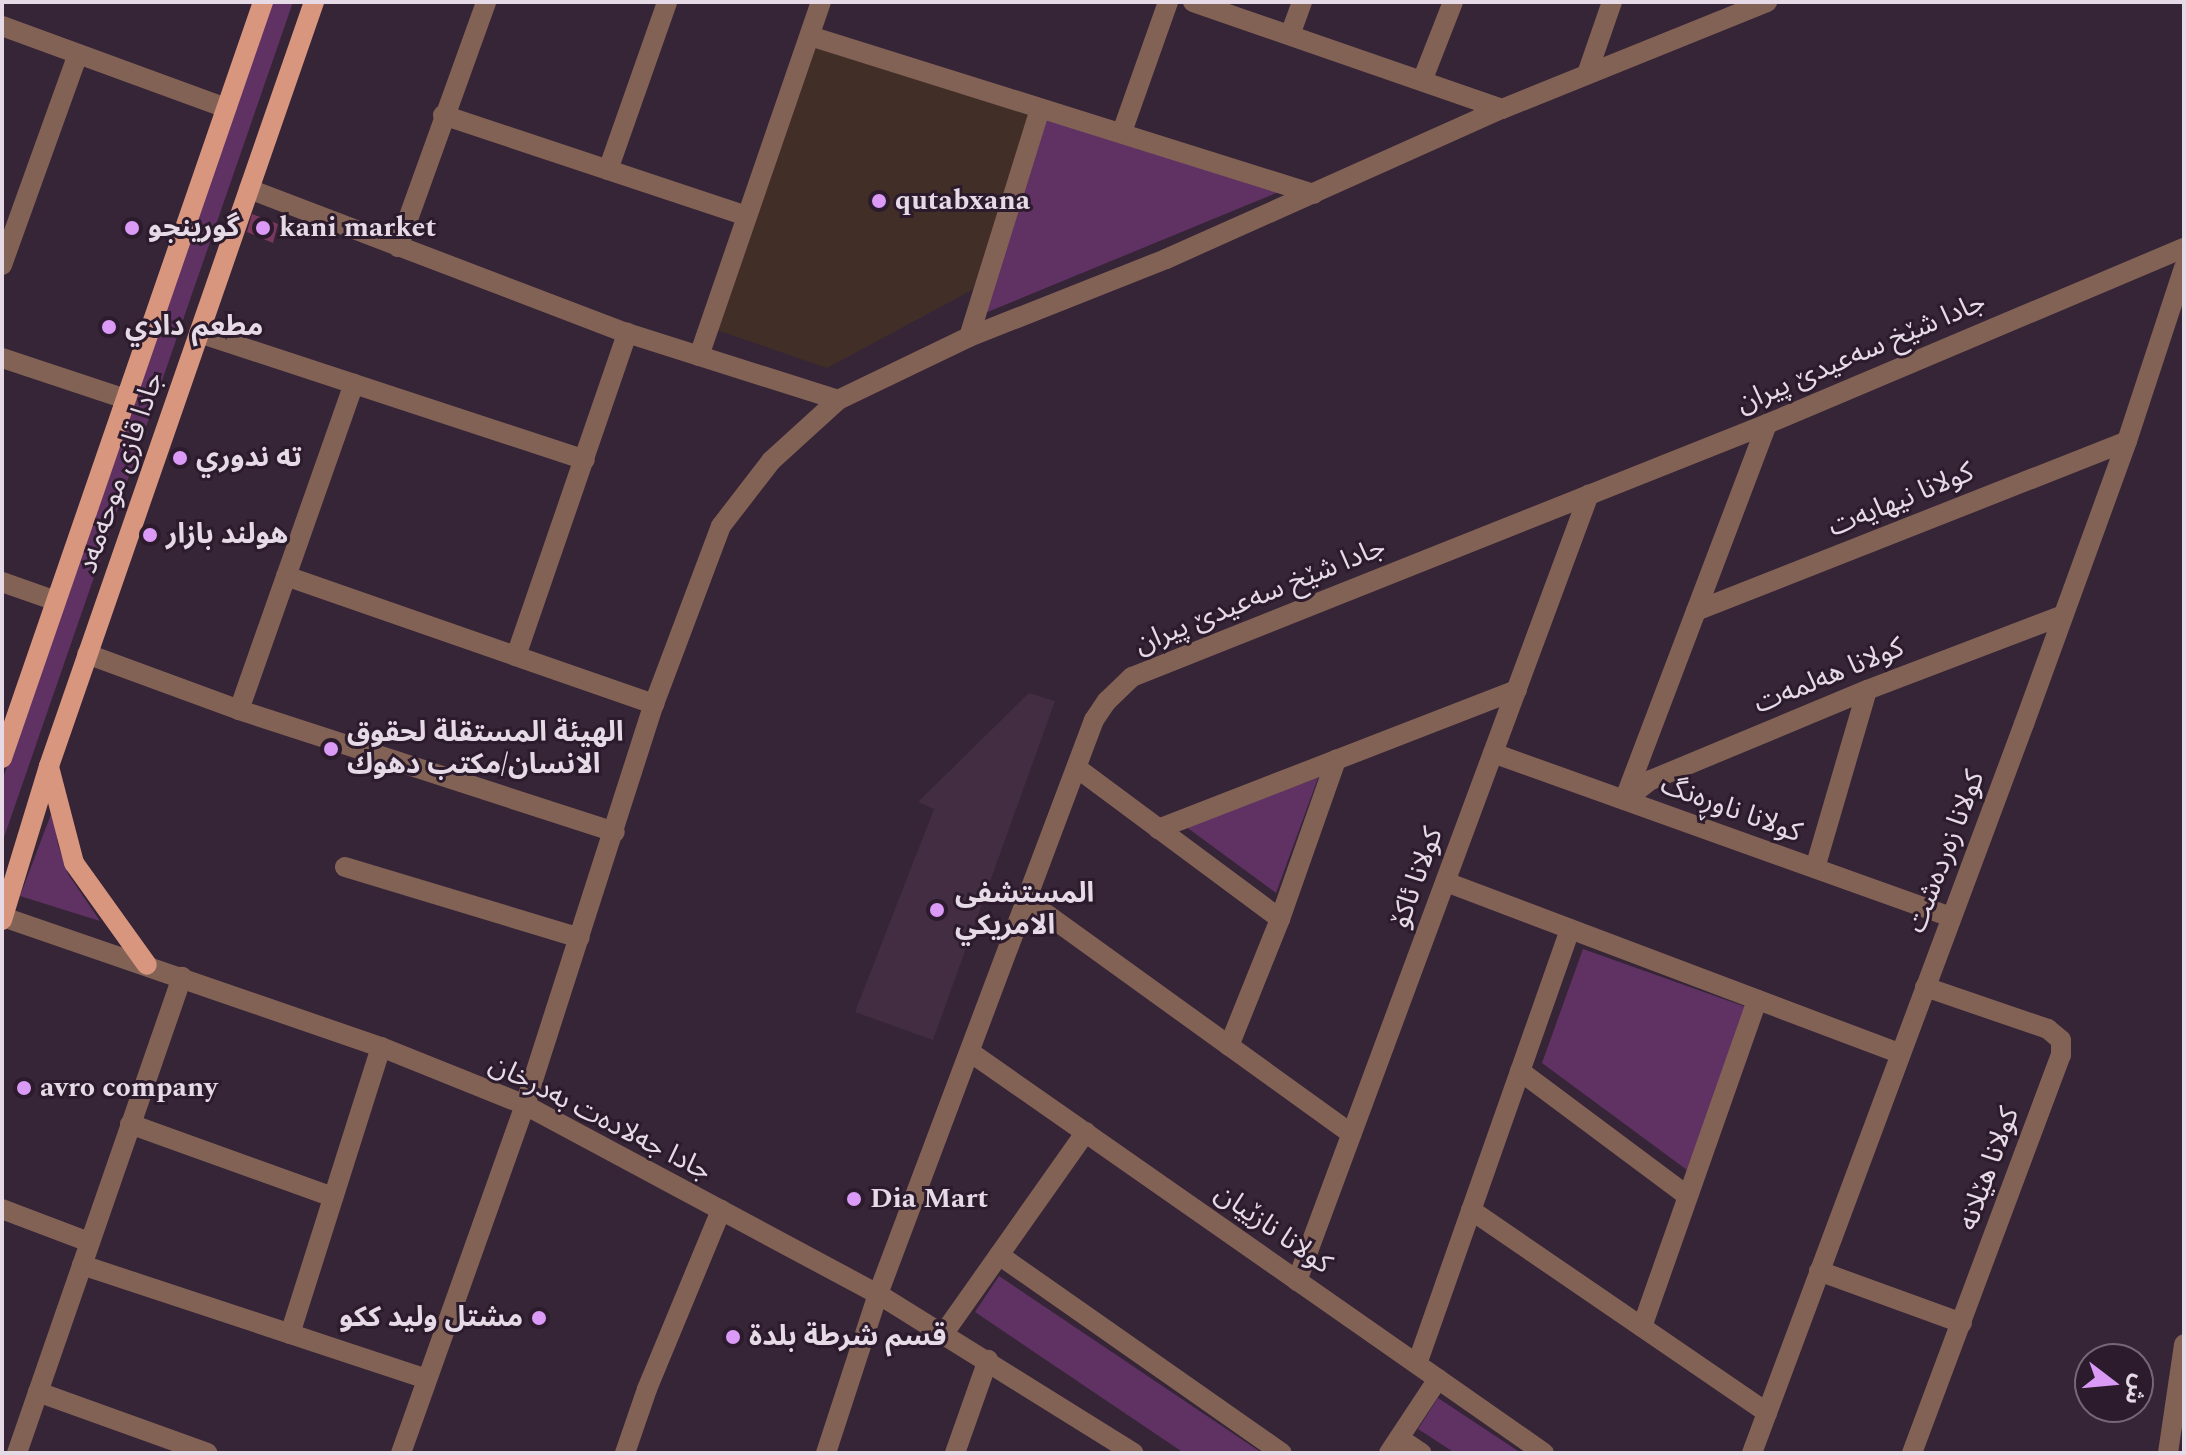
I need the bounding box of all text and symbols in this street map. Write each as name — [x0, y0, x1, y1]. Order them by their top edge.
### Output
place label: qutabxana — [895, 184, 1030, 218]
marker: qutabxana — [870, 192, 888, 210]
place label: گورينجو — [148, 211, 240, 245]
place label: kani market — [279, 211, 436, 245]
marker: گورينجو — [123, 219, 141, 237]
marker: kani market — [254, 219, 272, 237]
street label: جادا شێخ سەعیدێ پیران — [1731, 285, 1991, 421]
place label: مطعم دادي — [125, 310, 263, 344]
marker: مطعم دادي — [100, 318, 118, 336]
street label: جادا قازی موحەمەد — [71, 368, 171, 578]
place label: ته ندوري — [196, 441, 302, 475]
marker: ته ندوري — [171, 449, 189, 467]
street label: کولانا نیهایەت — [1823, 456, 1979, 544]
place label: هولند بازار — [166, 518, 288, 552]
marker: هولند بازار — [141, 526, 159, 544]
street label: جادا شێخ سەعیدێ پیران — [1130, 530, 1390, 662]
street label: کولانا هەلمەت — [1749, 631, 1909, 721]
place label: الهيئة المستقلة لحقوق الانسان/مكتب دهوك — [347, 716, 624, 782]
marker: الهيئة المستقلة لحقوق الانسان/مكتب دهوك — [322, 740, 340, 758]
street label: کولانا زەردەشت — [1900, 766, 1992, 938]
street label: کولانا ناوڕەنگ — [1656, 768, 1806, 850]
street label: کولانا ئاکۆ — [1383, 823, 1451, 933]
place label: المستشفى الامريكي — [955, 877, 1094, 943]
marker: المستشفى الامريكي — [926, 899, 948, 921]
street label: جادا جەلادەت بەدرخان — [483, 1047, 717, 1189]
place label: avro company — [40, 1071, 218, 1105]
marker: avro company — [15, 1079, 33, 1097]
street label: کولانا هێلانە — [1951, 1103, 2027, 1235]
street label: کولانا نازێیان — [1208, 1177, 1338, 1281]
place label: Dia Mart — [870, 1182, 988, 1216]
marker: Dia Mart — [845, 1190, 863, 1208]
place label: مشتل وليد ككو — [339, 1301, 523, 1335]
marker: مشتل وليد ككو — [530, 1309, 548, 1327]
place label: قسم شرطة بلدة — [749, 1320, 946, 1354]
marker: قسم شرطة بلدة — [724, 1328, 742, 1346]
north arrow — [2074, 1343, 2154, 1423]
text: ش — [2116, 1370, 2156, 1408]

